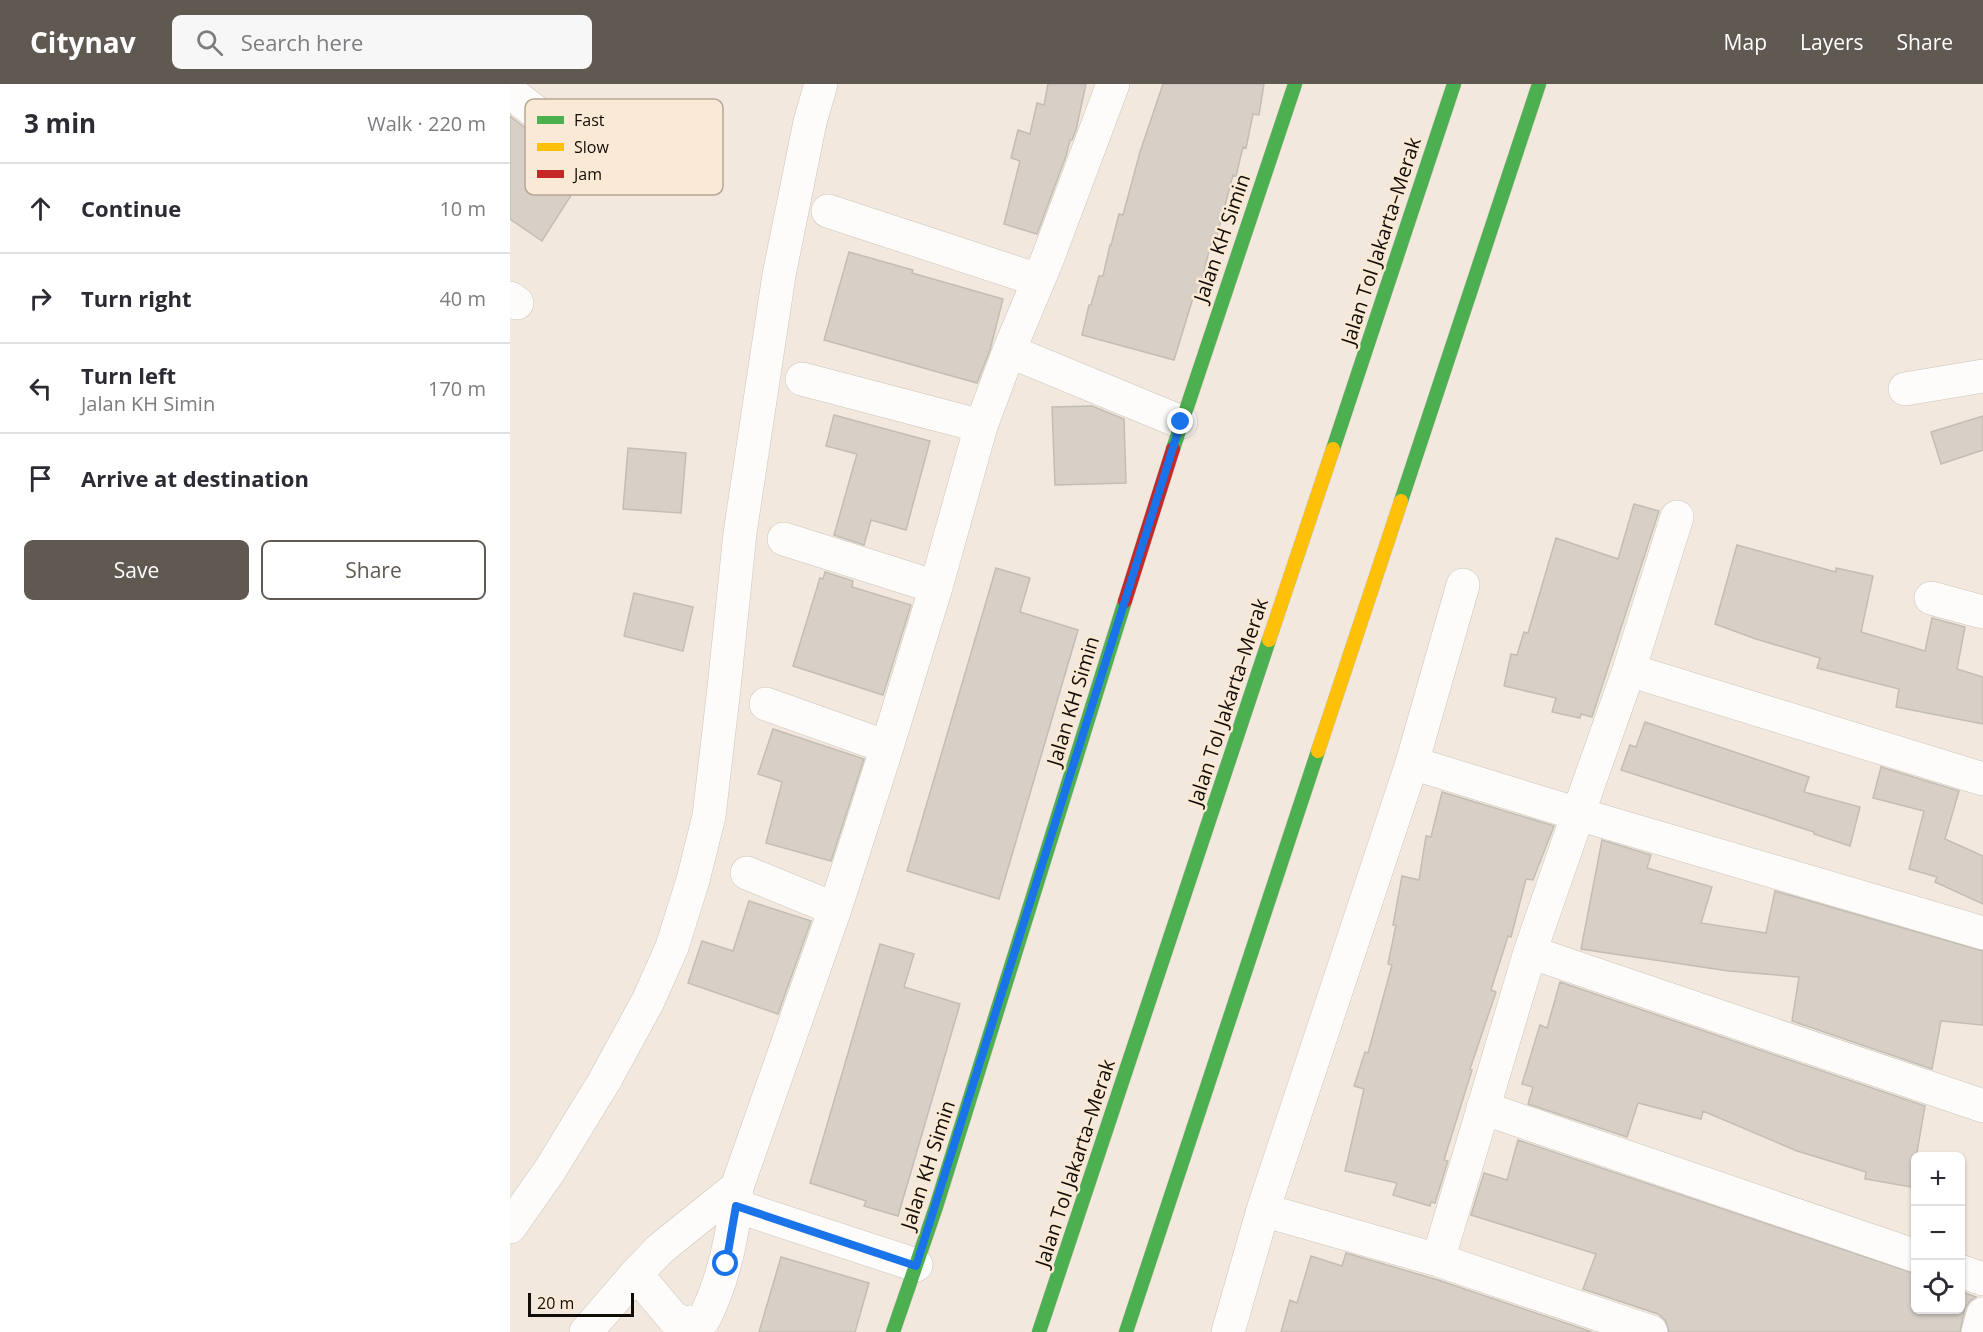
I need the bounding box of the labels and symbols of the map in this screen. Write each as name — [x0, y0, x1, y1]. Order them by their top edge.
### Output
legend — [525, 99, 723, 195]
text: Fast — [574, 109, 605, 131]
street label: Jalan Tol Jakarta–Merak — [1334, 133, 1427, 350]
text: Slow — [574, 136, 609, 158]
text: Jam — [572, 163, 602, 185]
street label: Jalan KH Simin — [1186, 170, 1256, 308]
route end — [1167, 408, 1193, 434]
street label: Jalan Tol Jakarta–Merak — [1181, 594, 1274, 811]
street label: Jalan KH Simin — [1039, 633, 1105, 771]
street label: Jalan Tol Jakarta–Merak — [1028, 1055, 1121, 1272]
street label: Jalan KH Simin — [893, 1097, 961, 1235]
route start — [712, 1250, 738, 1276]
scale bar — [528, 1290, 634, 1318]

